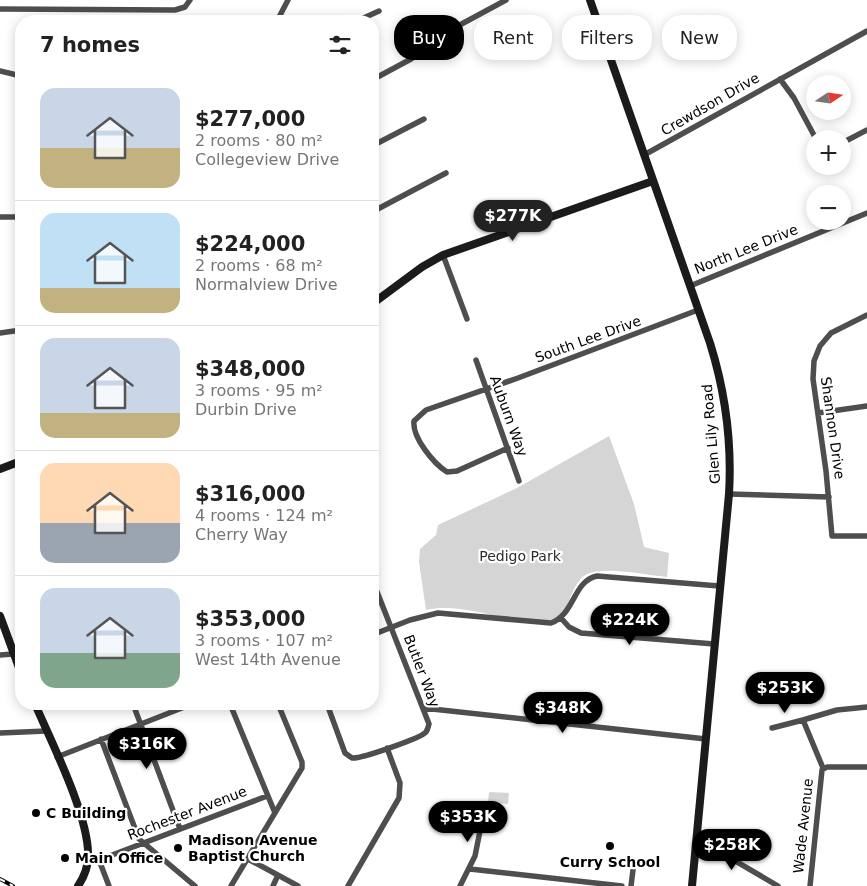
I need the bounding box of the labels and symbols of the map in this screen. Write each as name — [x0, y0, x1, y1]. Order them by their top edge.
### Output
street label: Crewdson Drive — [658, 69, 762, 139]
north arrow — [806, 75, 851, 120]
pin: $277K — [478, 200, 548, 242]
street label: North Lee Drive — [692, 221, 800, 277]
street label: South Lee Drive — [533, 312, 643, 366]
street label: Auburn Way — [487, 373, 531, 459]
street label: Shannon Drive — [818, 376, 848, 480]
street label: Glen Lily Road — [699, 383, 723, 485]
park label: Pedigo Park — [479, 548, 562, 564]
pin: $224K — [595, 604, 665, 646]
street label: Butler Way — [401, 632, 443, 710]
pin: $253K — [750, 672, 820, 714]
pin: $348K — [528, 692, 598, 734]
pin: $316K — [112, 728, 182, 770]
street label: Wade Avenue — [790, 778, 816, 874]
street label: Rochester Avenue — [125, 783, 249, 843]
pin: $353K — [433, 800, 503, 843]
place label: C Building — [46, 805, 126, 821]
marker: C Building — [30, 807, 42, 819]
pin: $258K — [697, 828, 767, 871]
place label: Madison Avenue Baptist Church — [188, 832, 317, 864]
marker: Curry School — [604, 840, 616, 852]
marker: Madison Avenue Baptist Church — [172, 842, 184, 854]
place label: Main Office — [75, 850, 163, 866]
marker: Main Office — [59, 852, 71, 864]
place label: Curry School — [560, 854, 660, 870]

